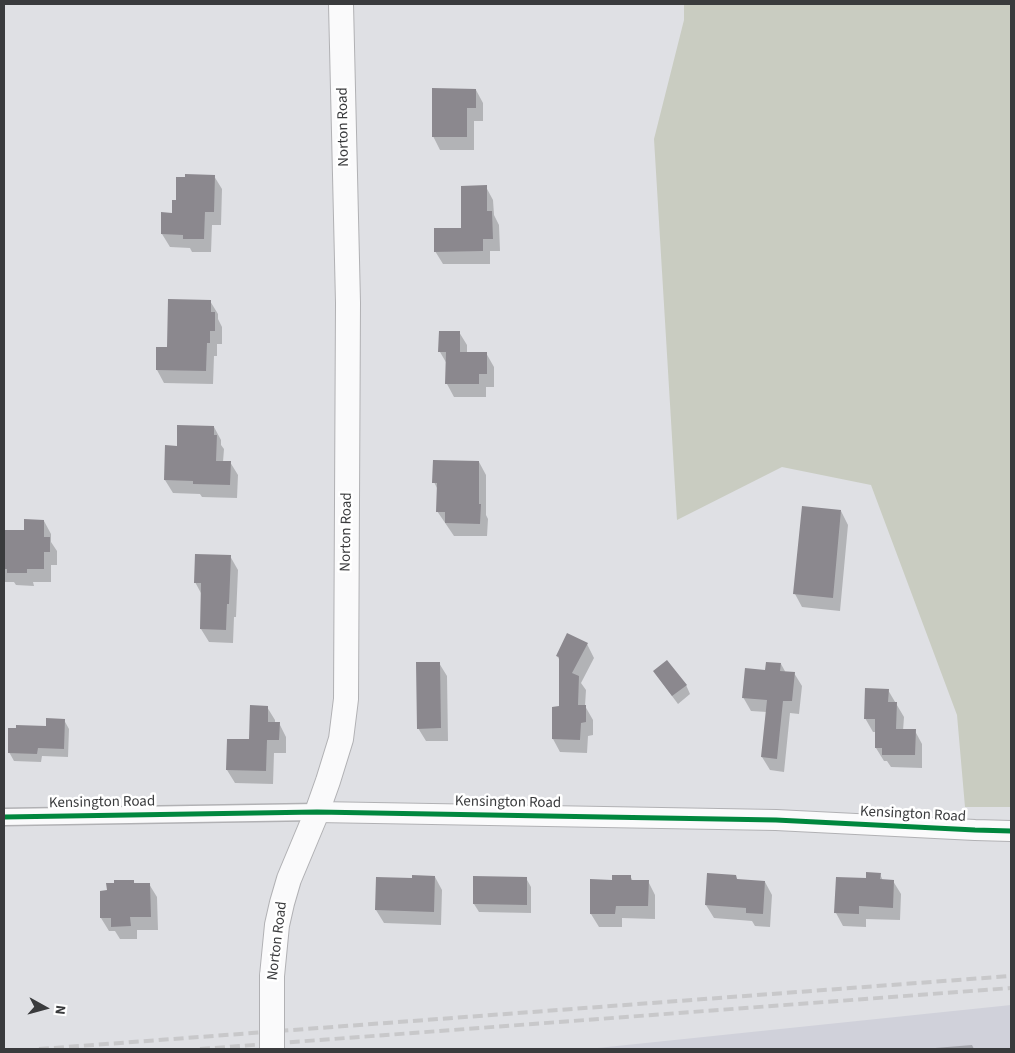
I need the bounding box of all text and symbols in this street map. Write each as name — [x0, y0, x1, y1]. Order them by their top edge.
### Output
street label: Norton Road — [334, 87, 354, 167]
street label: Norton Road — [337, 492, 357, 572]
street label: Kensington Road — [49, 793, 155, 813]
street label: Kensington Road — [455, 793, 561, 813]
street label: Kensington Road — [859, 803, 967, 827]
street label: Norton Road — [264, 900, 292, 982]
north arrow — [20, 983, 70, 1033]
text: N — [49, 1004, 70, 1016]

